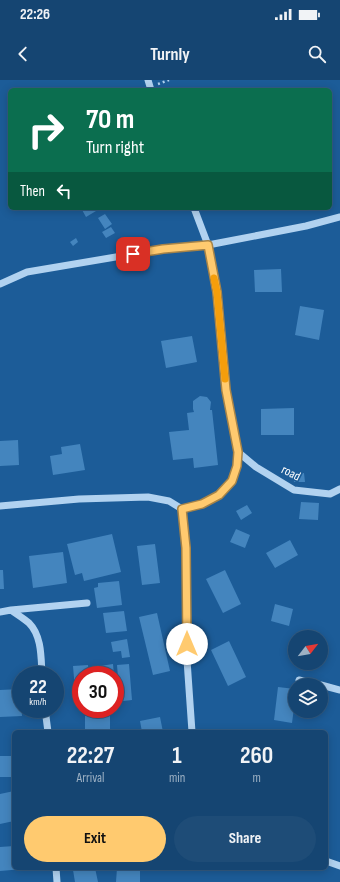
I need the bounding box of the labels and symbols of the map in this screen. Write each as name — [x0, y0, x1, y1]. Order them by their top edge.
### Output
pin — [116, 237, 150, 271]
street label: road — [279, 461, 303, 485]
position arrow — [166, 623, 208, 665]
north arrow — [288, 630, 328, 670]
speed limit sign: 30 — [72, 666, 124, 718]

